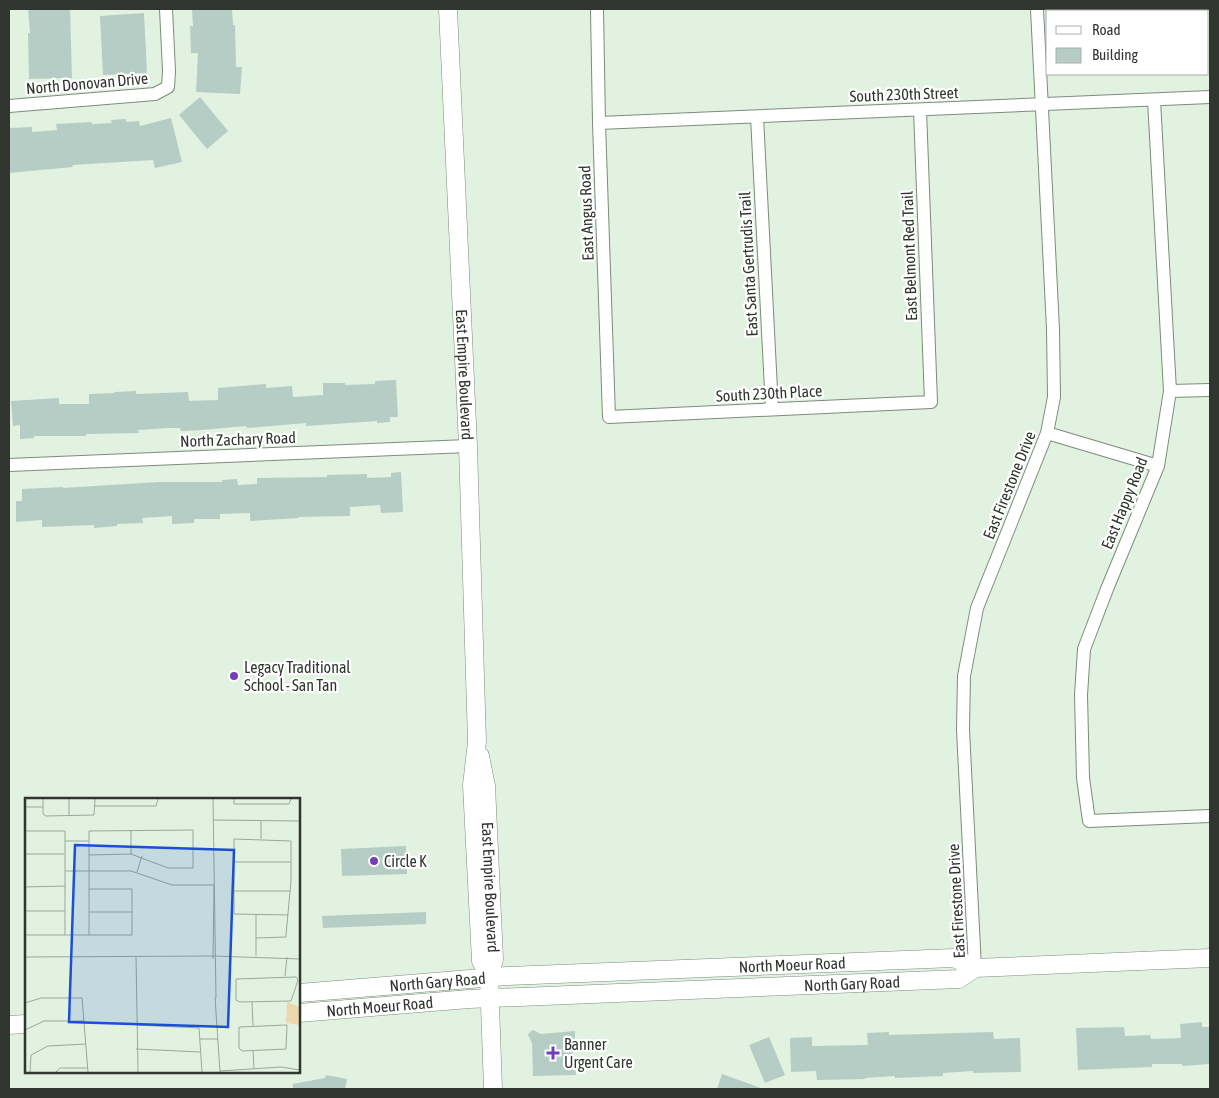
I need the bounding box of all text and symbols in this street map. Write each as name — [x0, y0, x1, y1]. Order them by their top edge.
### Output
legend — [1046, 10, 1209, 75]
text: Road — [1092, 21, 1121, 38]
text: Building — [1092, 46, 1138, 63]
street label: North Donovan Drive — [25, 69, 149, 97]
street label: South 230th Street — [849, 83, 959, 105]
street label: East Angus Road — [575, 165, 598, 261]
street label: East Santa Gertrudis Trail — [735, 190, 761, 337]
street label: East Belmont Red Trail — [898, 190, 920, 321]
street label: East Empire Boulevard — [453, 309, 477, 440]
street label: South 230th Place — [715, 381, 823, 405]
street label: North Zachary Road — [180, 428, 296, 451]
street label: East Firestone Drive — [979, 428, 1039, 542]
street label: East Happy Road — [1097, 454, 1152, 552]
place label: Legacy Traditional School - San Tan — [244, 658, 351, 694]
marker: Legacy Traditional School - San Tan — [228, 670, 240, 682]
inset map — [25, 798, 300, 1073]
street label: East Empire Boulevard — [479, 822, 503, 953]
street label: East Firestone Drive — [944, 843, 968, 959]
place label: Circle K — [384, 852, 427, 870]
marker: Circle K — [368, 855, 380, 867]
street label: North Moeur Road — [738, 953, 846, 976]
street label: North Gary Road — [389, 969, 486, 995]
street label: North Gary Road — [804, 972, 901, 994]
street label: North Moeur Road — [326, 993, 434, 1020]
place label: Banner Urgent Care — [564, 1035, 633, 1072]
marker: Banner Urgent Care — [546, 1046, 560, 1060]

